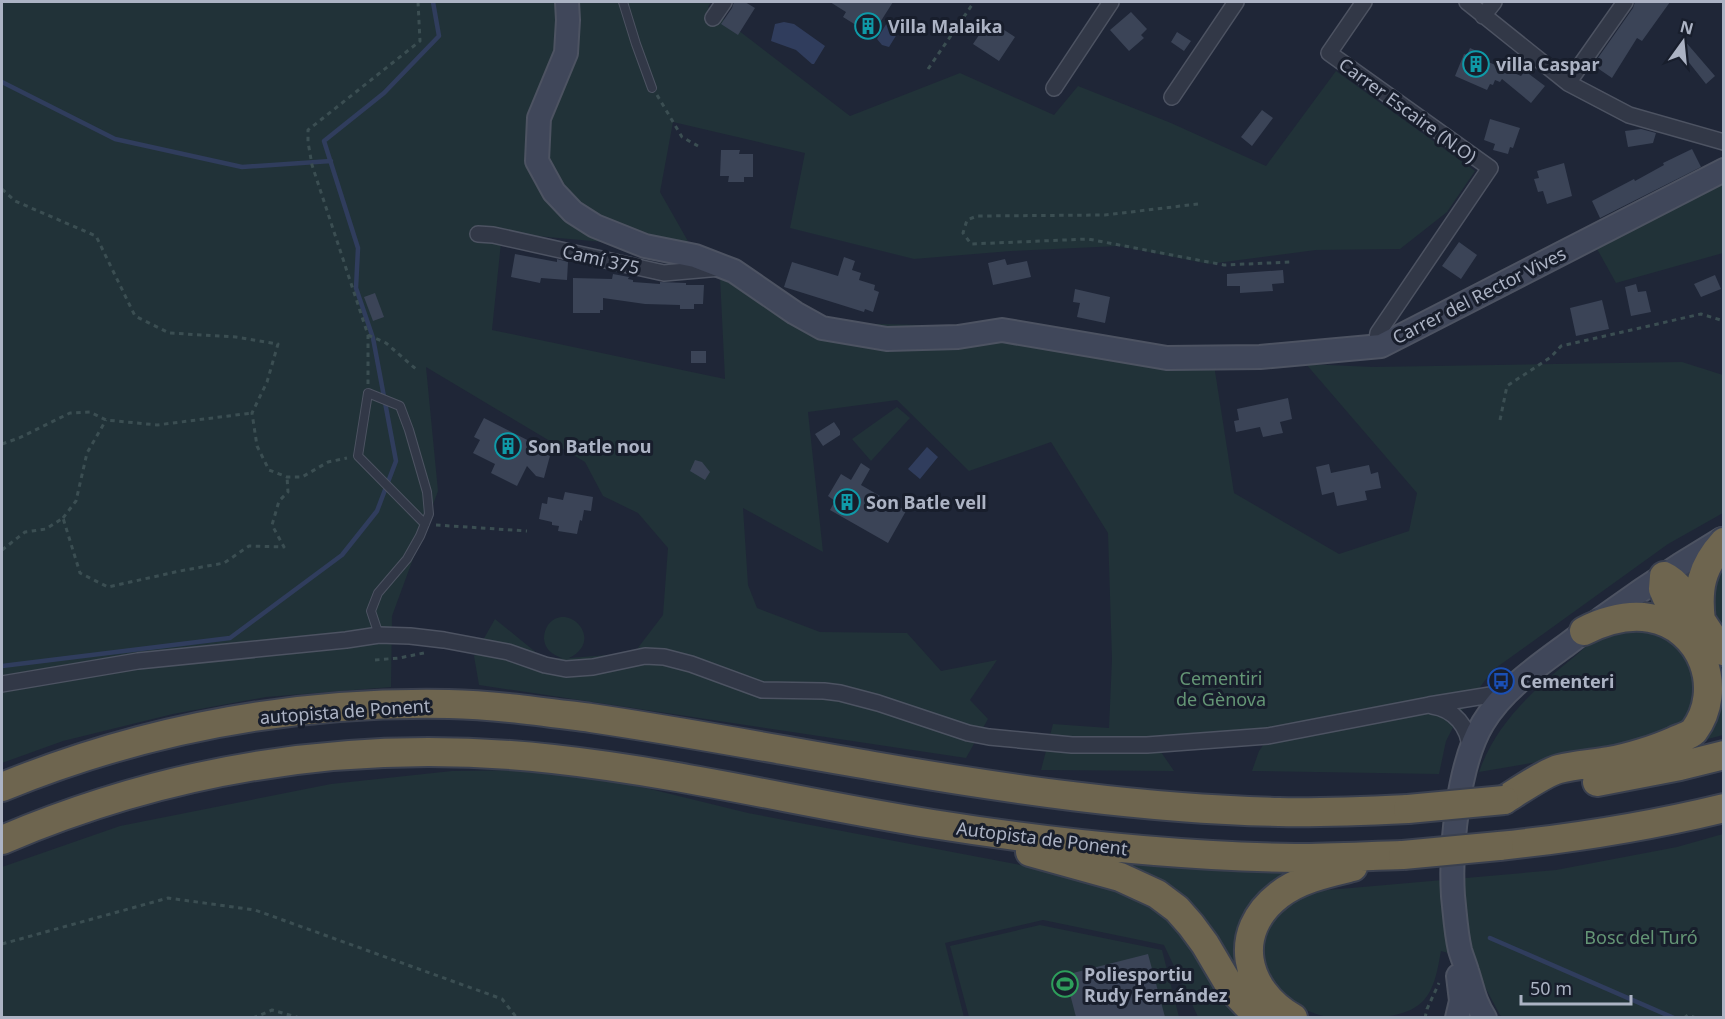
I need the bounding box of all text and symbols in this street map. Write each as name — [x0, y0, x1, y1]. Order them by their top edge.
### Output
building icon: Villa Malaika — [853, 11, 883, 41]
north arrow — [1653, 12, 1713, 72]
place label: Villa Malaika — [888, 14, 1003, 38]
text: N — [1678, 15, 1696, 40]
building icon: villa Caspar — [1461, 49, 1491, 79]
street label: Carrer Escaire (N.O) — [1334, 52, 1482, 168]
place label: villa Caspar — [1496, 52, 1599, 76]
street label: Camí 375 — [560, 238, 642, 280]
street label: Carrer del Rector Vives — [1388, 241, 1570, 349]
building icon: Son Batle nou — [493, 431, 523, 461]
place label: Son Batle nou — [528, 434, 652, 458]
building icon: Son Batle vell — [832, 487, 862, 517]
place label: Son Batle vell — [866, 490, 987, 514]
park label: Cementiri de Gènova — [1176, 666, 1266, 711]
bus stop icon: Cementeri — [1486, 666, 1516, 696]
place label: Cementeri — [1520, 669, 1614, 693]
street label: autopista de Ponent — [259, 693, 432, 729]
street label: Autopista de Ponent — [955, 816, 1129, 860]
park label: Bosc del Turó — [1584, 925, 1698, 949]
place label: Poliesportiu Rudy Fernández — [1084, 962, 1228, 1007]
scale bar — [1521, 968, 1630, 1006]
sports icon: Poliesportiu Rudy Fernández — [1050, 969, 1080, 999]
text: 50 m — [1530, 976, 1572, 1000]

